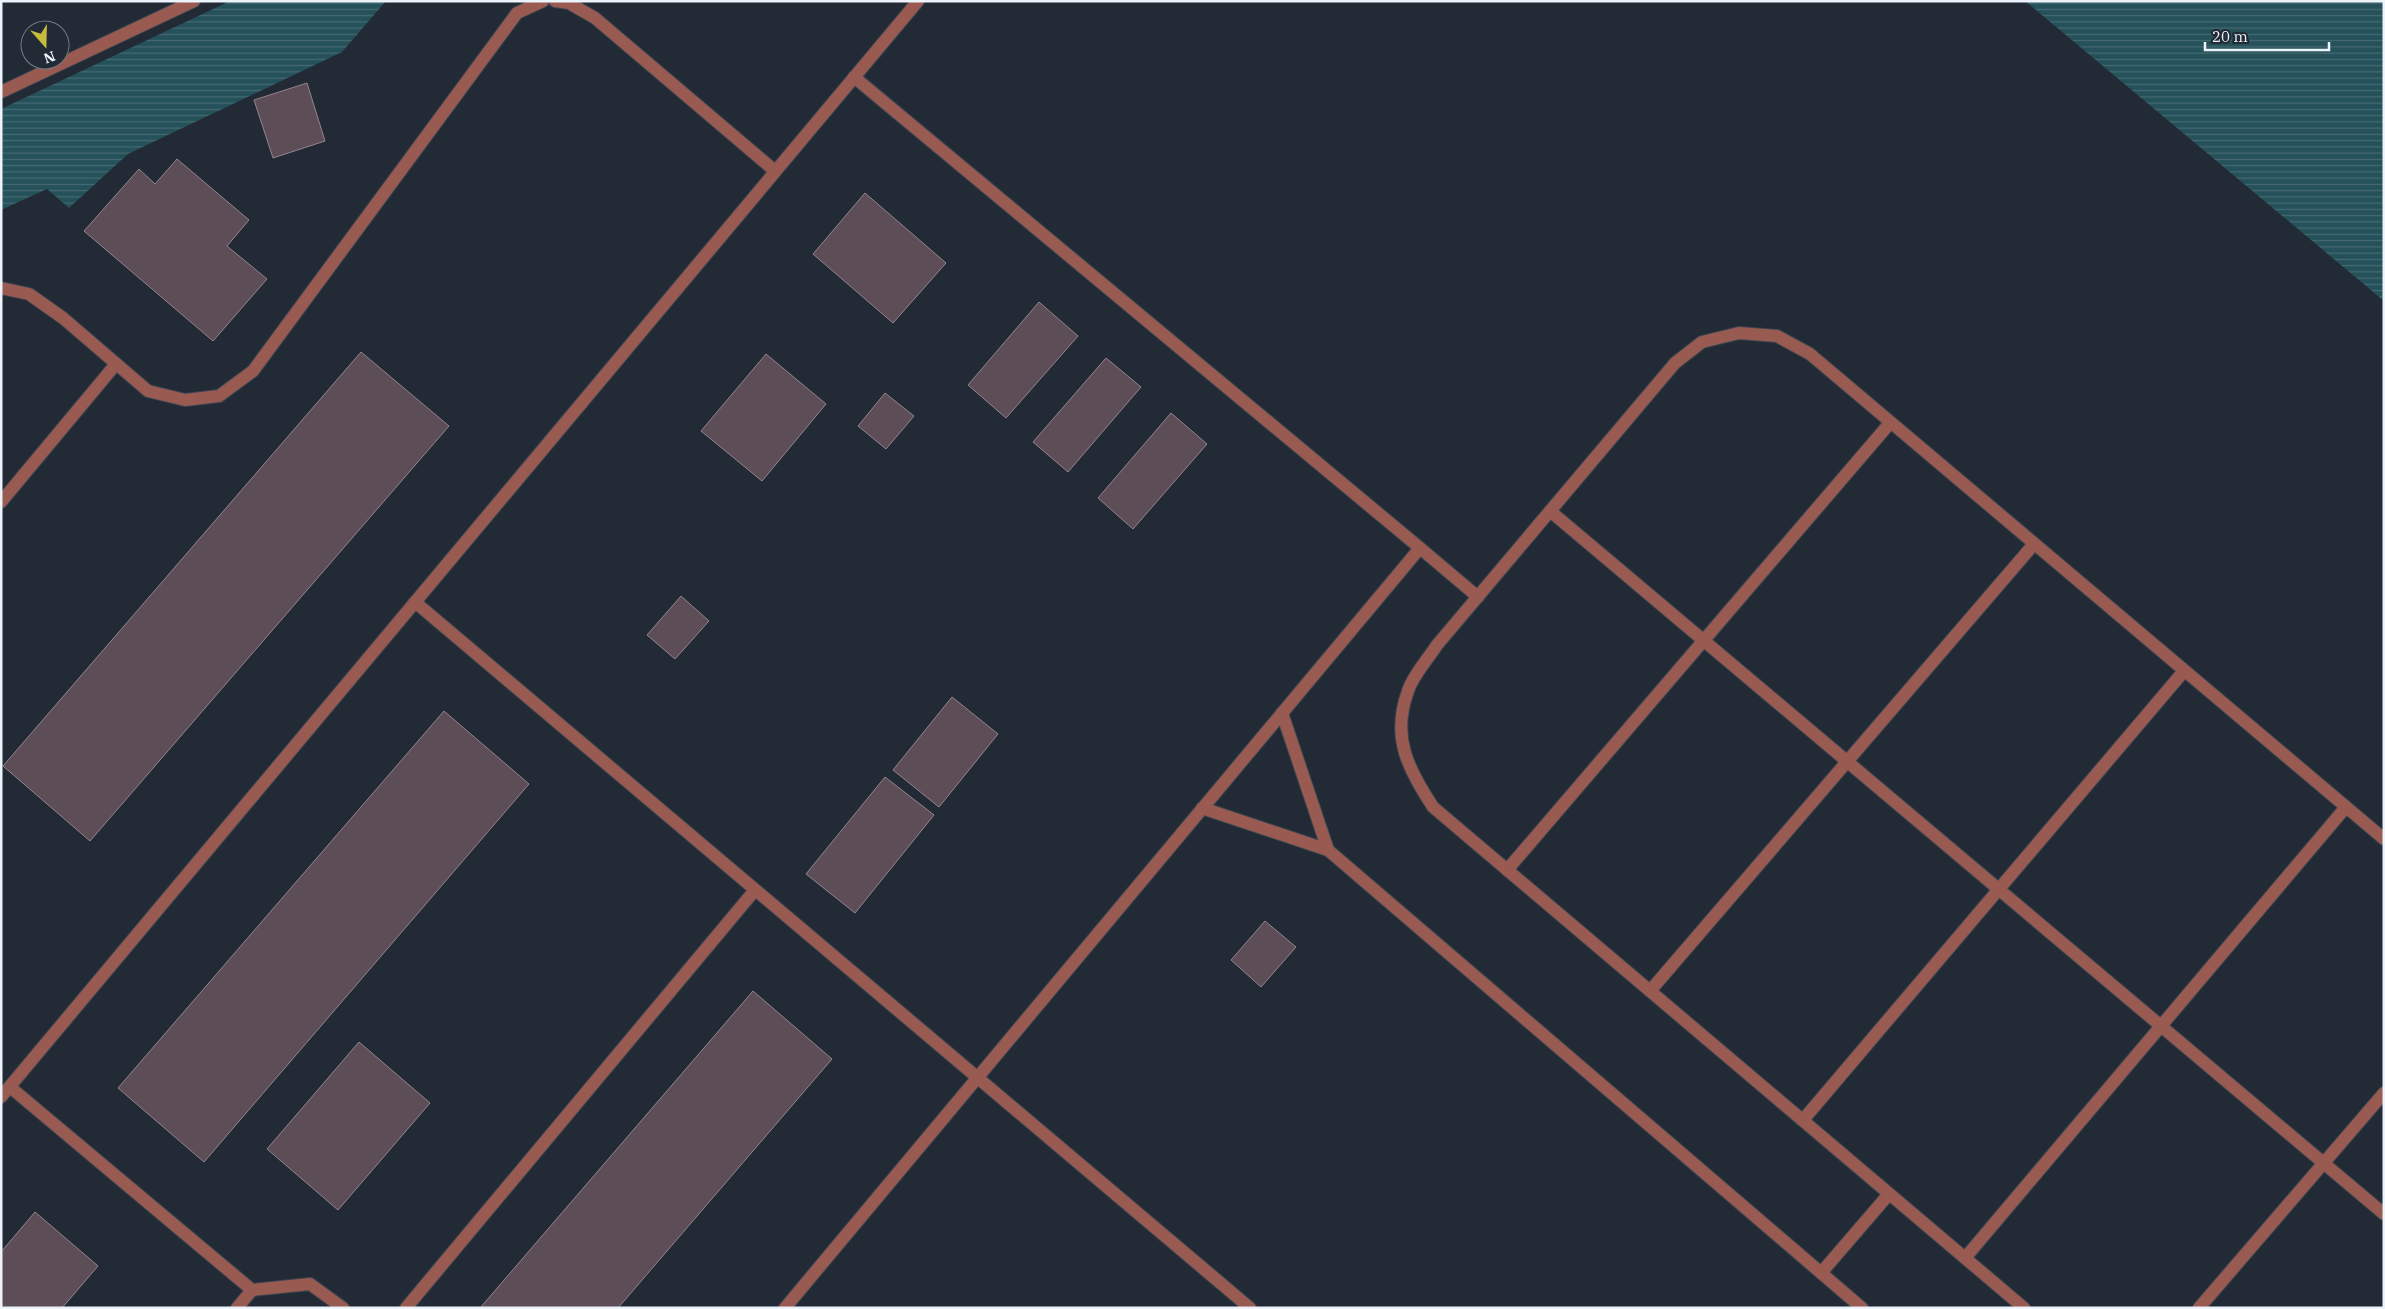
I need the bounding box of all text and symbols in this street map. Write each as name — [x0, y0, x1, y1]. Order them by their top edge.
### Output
north arrow — [20, 20, 70, 70]
scale bar — [2205, 20, 2329, 52]
text: 20 m — [2212, 27, 2248, 46]
text: N — [41, 47, 58, 68]

